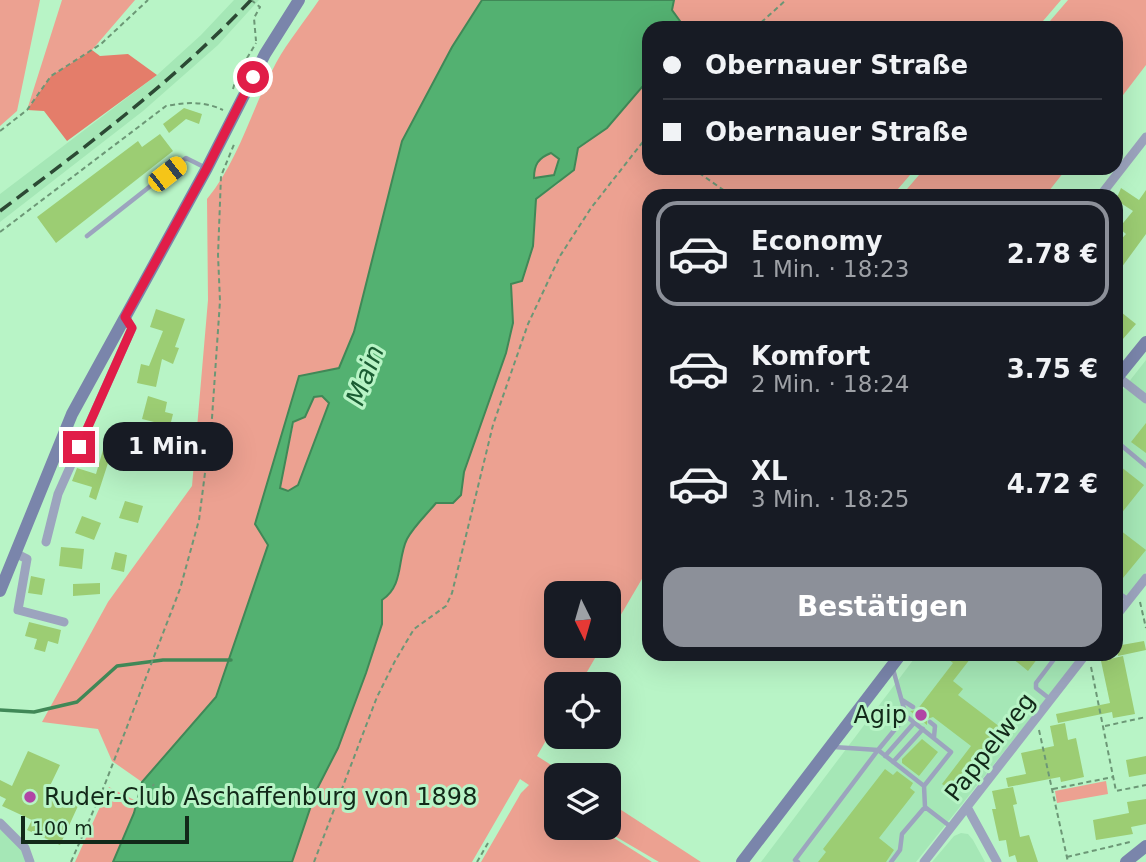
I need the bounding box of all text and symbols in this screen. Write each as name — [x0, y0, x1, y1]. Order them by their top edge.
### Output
text: Obernauer Straße — [705, 50, 968, 80]
route start — [237, 61, 269, 93]
text: Obernauer Straße — [705, 117, 968, 147]
car — [144, 153, 191, 195]
icon: car — [667, 222, 730, 285]
text: Economy — [751, 226, 882, 256]
text: 2.78 € — [1007, 239, 1098, 269]
text: 1 Min. · 18:23 — [751, 256, 909, 282]
icon: car — [667, 337, 730, 400]
water label: Main — [340, 341, 390, 409]
text: Komfort — [751, 341, 870, 371]
text: 3.75 € — [1007, 354, 1098, 384]
text: 2 Min. · 18:24 — [751, 371, 909, 397]
callout: 1 Min. — [104, 422, 233, 472]
route end — [63, 431, 95, 463]
text: 1 Min. — [128, 433, 208, 459]
icon: car — [667, 452, 730, 515]
text: XL — [751, 456, 788, 486]
text: 4.72 € — [1007, 469, 1098, 499]
text: 3 Min. · 18:25 — [751, 486, 909, 512]
button: Bestätigen — [663, 567, 1102, 647]
north arrow — [544, 581, 621, 658]
map controls — [544, 581, 621, 840]
button: locate — [544, 672, 621, 749]
street label: Pappelweg — [939, 687, 1041, 807]
place label: Agip — [853, 701, 907, 729]
marker: Agip — [913, 707, 929, 723]
button: layers — [544, 763, 621, 840]
place label: Ruder-Club Aschaffenburg von 1898 — [44, 783, 477, 811]
marker: Ruder-Club Aschaffenburg von 1898 — [22, 789, 38, 805]
scale bar — [21, 813, 189, 845]
text: 100 m — [32, 817, 93, 839]

